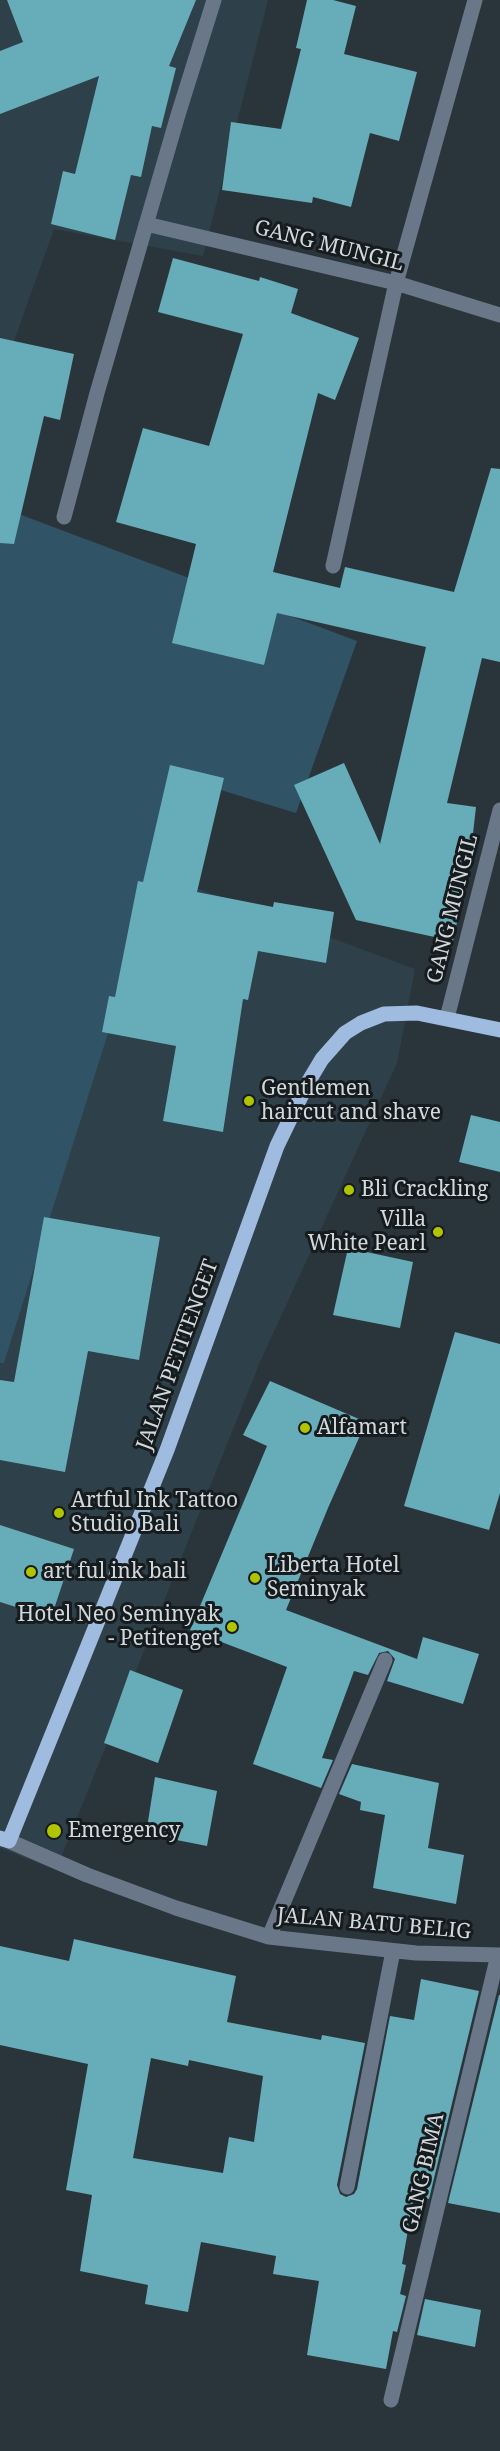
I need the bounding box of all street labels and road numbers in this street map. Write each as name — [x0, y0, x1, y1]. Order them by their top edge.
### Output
street label: GANG MUNGIL — [252, 215, 406, 277]
street label: GANG MUNGIL — [422, 832, 484, 986]
street label: JALAN PETITENGET — [132, 1256, 224, 1454]
street label: JALAN BATU BELIG — [276, 1903, 472, 1945]
street label: GANG BIMA — [398, 2111, 450, 2235]

